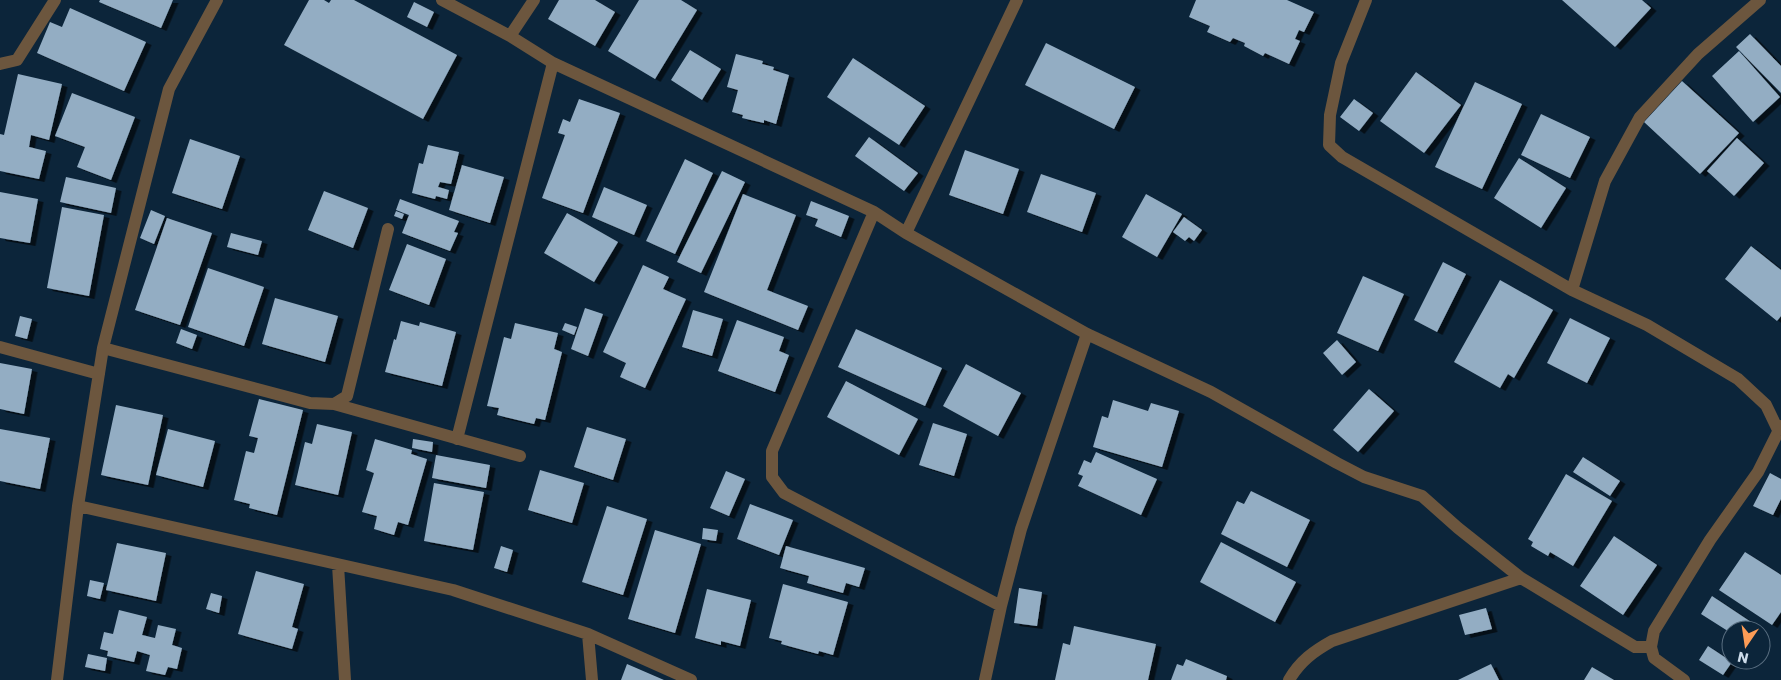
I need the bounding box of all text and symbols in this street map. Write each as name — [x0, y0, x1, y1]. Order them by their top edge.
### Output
north arrow — [1721, 620, 1771, 670]
text: N — [1736, 647, 1750, 669]

